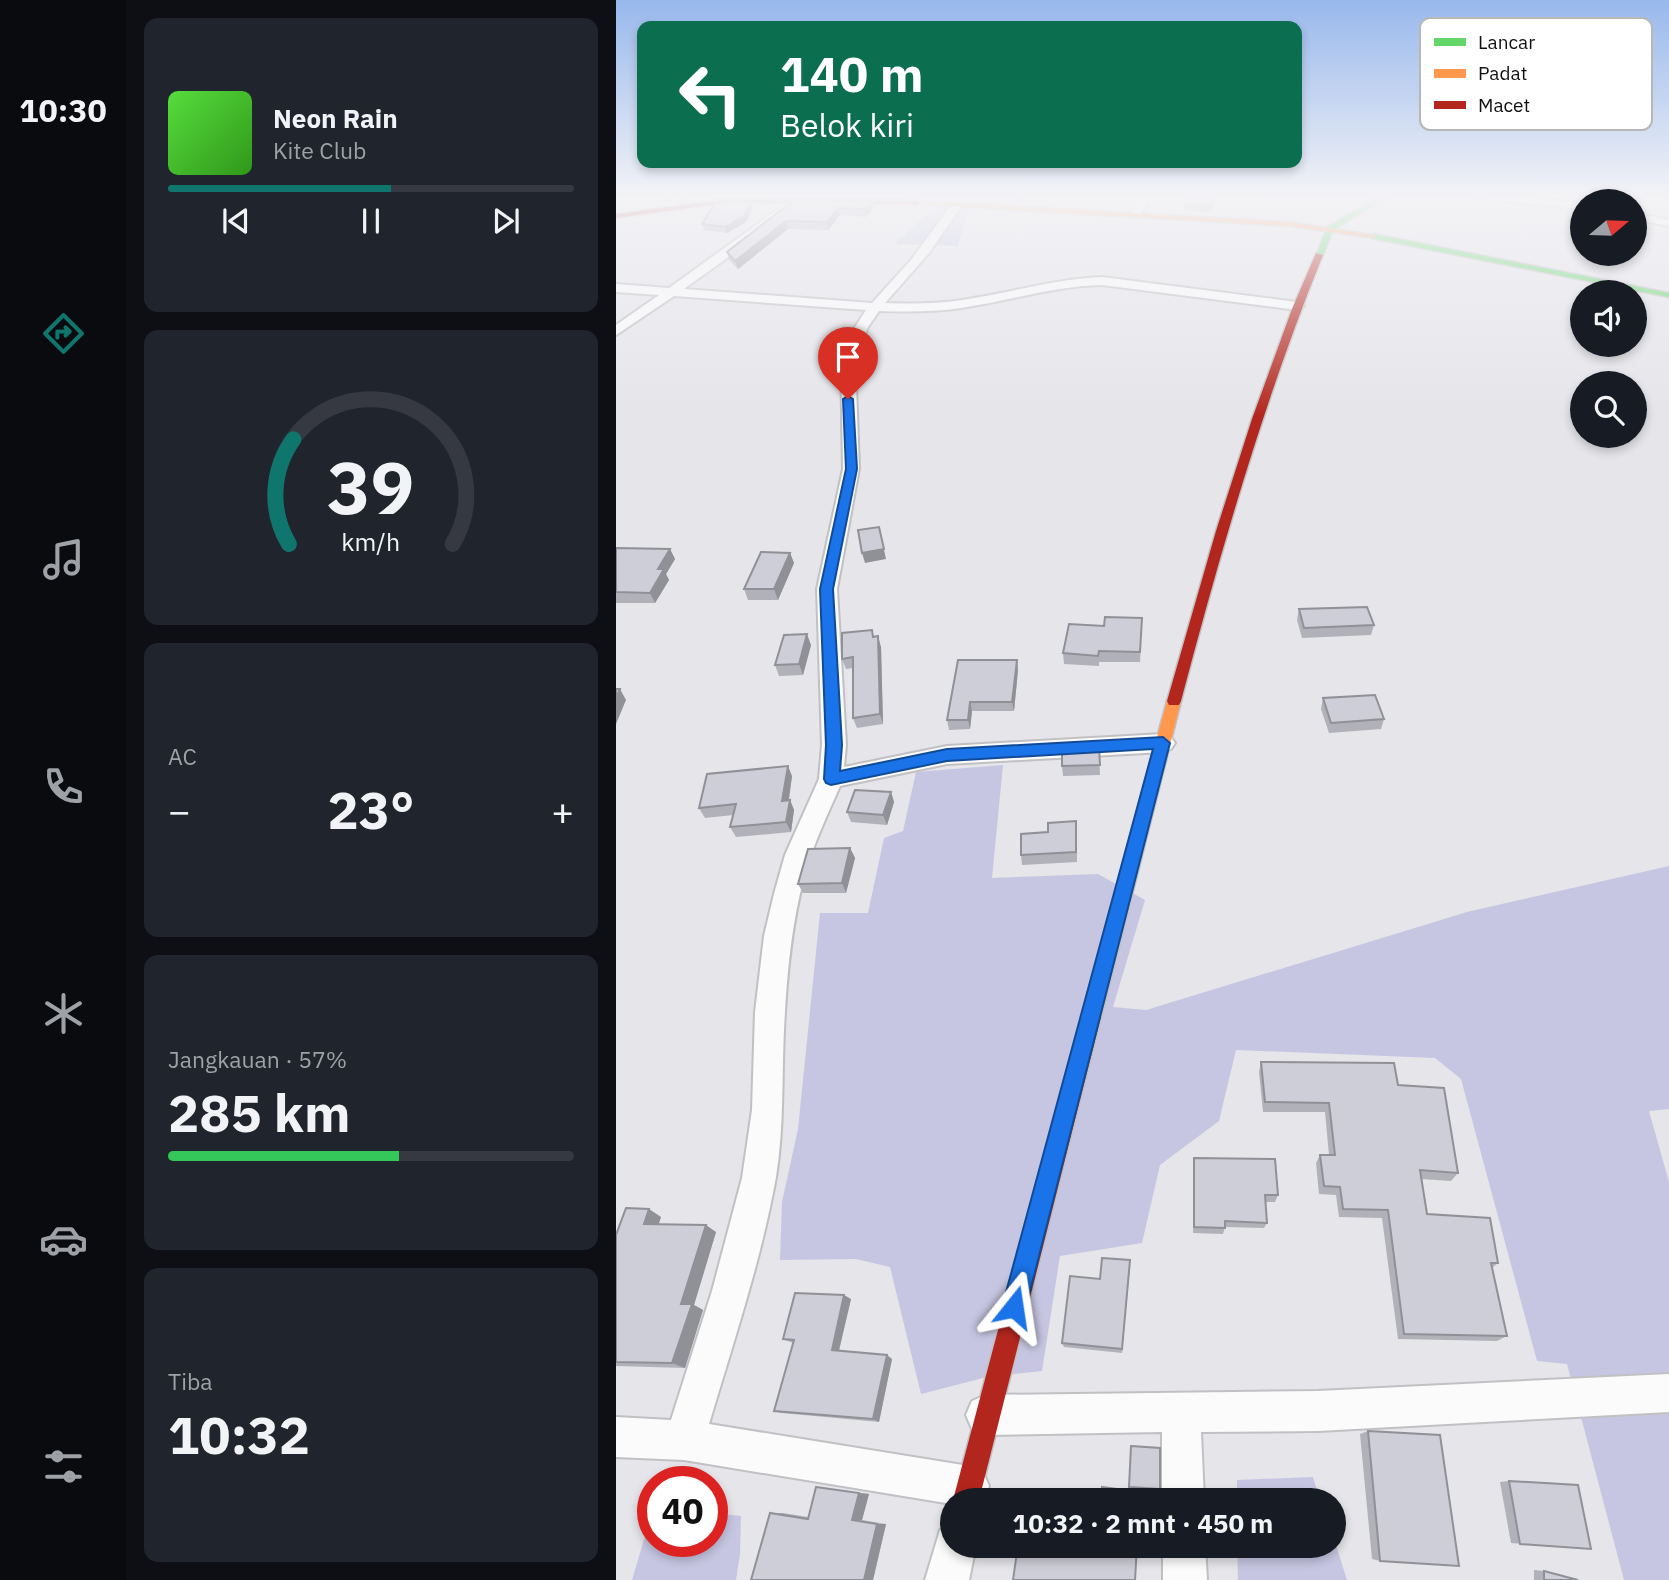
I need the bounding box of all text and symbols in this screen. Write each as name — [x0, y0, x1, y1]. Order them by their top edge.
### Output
legend — [1420, 18, 1652, 130]
text: Lancar — [1478, 30, 1535, 54]
text: 140 m — [780, 42, 924, 105]
icon: left — [665, 49, 756, 140]
text: Padat — [1478, 61, 1527, 85]
text: 10:30 — [19, 89, 107, 131]
text: Macet — [1478, 93, 1530, 117]
text: Neon Rain — [273, 101, 398, 135]
text: Belok kiri — [780, 104, 914, 146]
text: Kite Club — [273, 135, 366, 165]
north arrow — [1570, 189, 1647, 266]
map controls — [1570, 189, 1647, 448]
icon: previous — [217, 202, 255, 240]
icon: pause — [352, 202, 390, 240]
icon: next — [487, 202, 525, 240]
button: sound — [1570, 280, 1647, 357]
icon: directions — [39, 309, 88, 358]
pin — [818, 327, 878, 399]
icon: arrive — [829, 338, 867, 376]
button: search — [1570, 371, 1647, 448]
text: 39 — [327, 439, 415, 534]
text: km/h — [342, 524, 400, 557]
icon: music — [39, 535, 88, 584]
text: AC — [168, 741, 197, 771]
icon: phone — [39, 762, 88, 811]
text: 23° — [328, 776, 414, 843]
text: − — [168, 786, 191, 835]
text: + — [551, 786, 574, 835]
icon: climate — [39, 989, 88, 1038]
text: Jangkauan · 57% — [168, 1044, 347, 1074]
text: 285 km — [168, 1079, 350, 1146]
icon: car — [39, 1215, 88, 1264]
position arrow — [977, 1270, 1051, 1344]
text: Tiba — [168, 1366, 213, 1396]
text: 10:32 — [168, 1401, 310, 1468]
icon: filters — [39, 1442, 88, 1491]
speed limit sign: 40 — [637, 1466, 728, 1557]
text: 10:32 · 2 mnt · 450 m — [1013, 1506, 1273, 1540]

